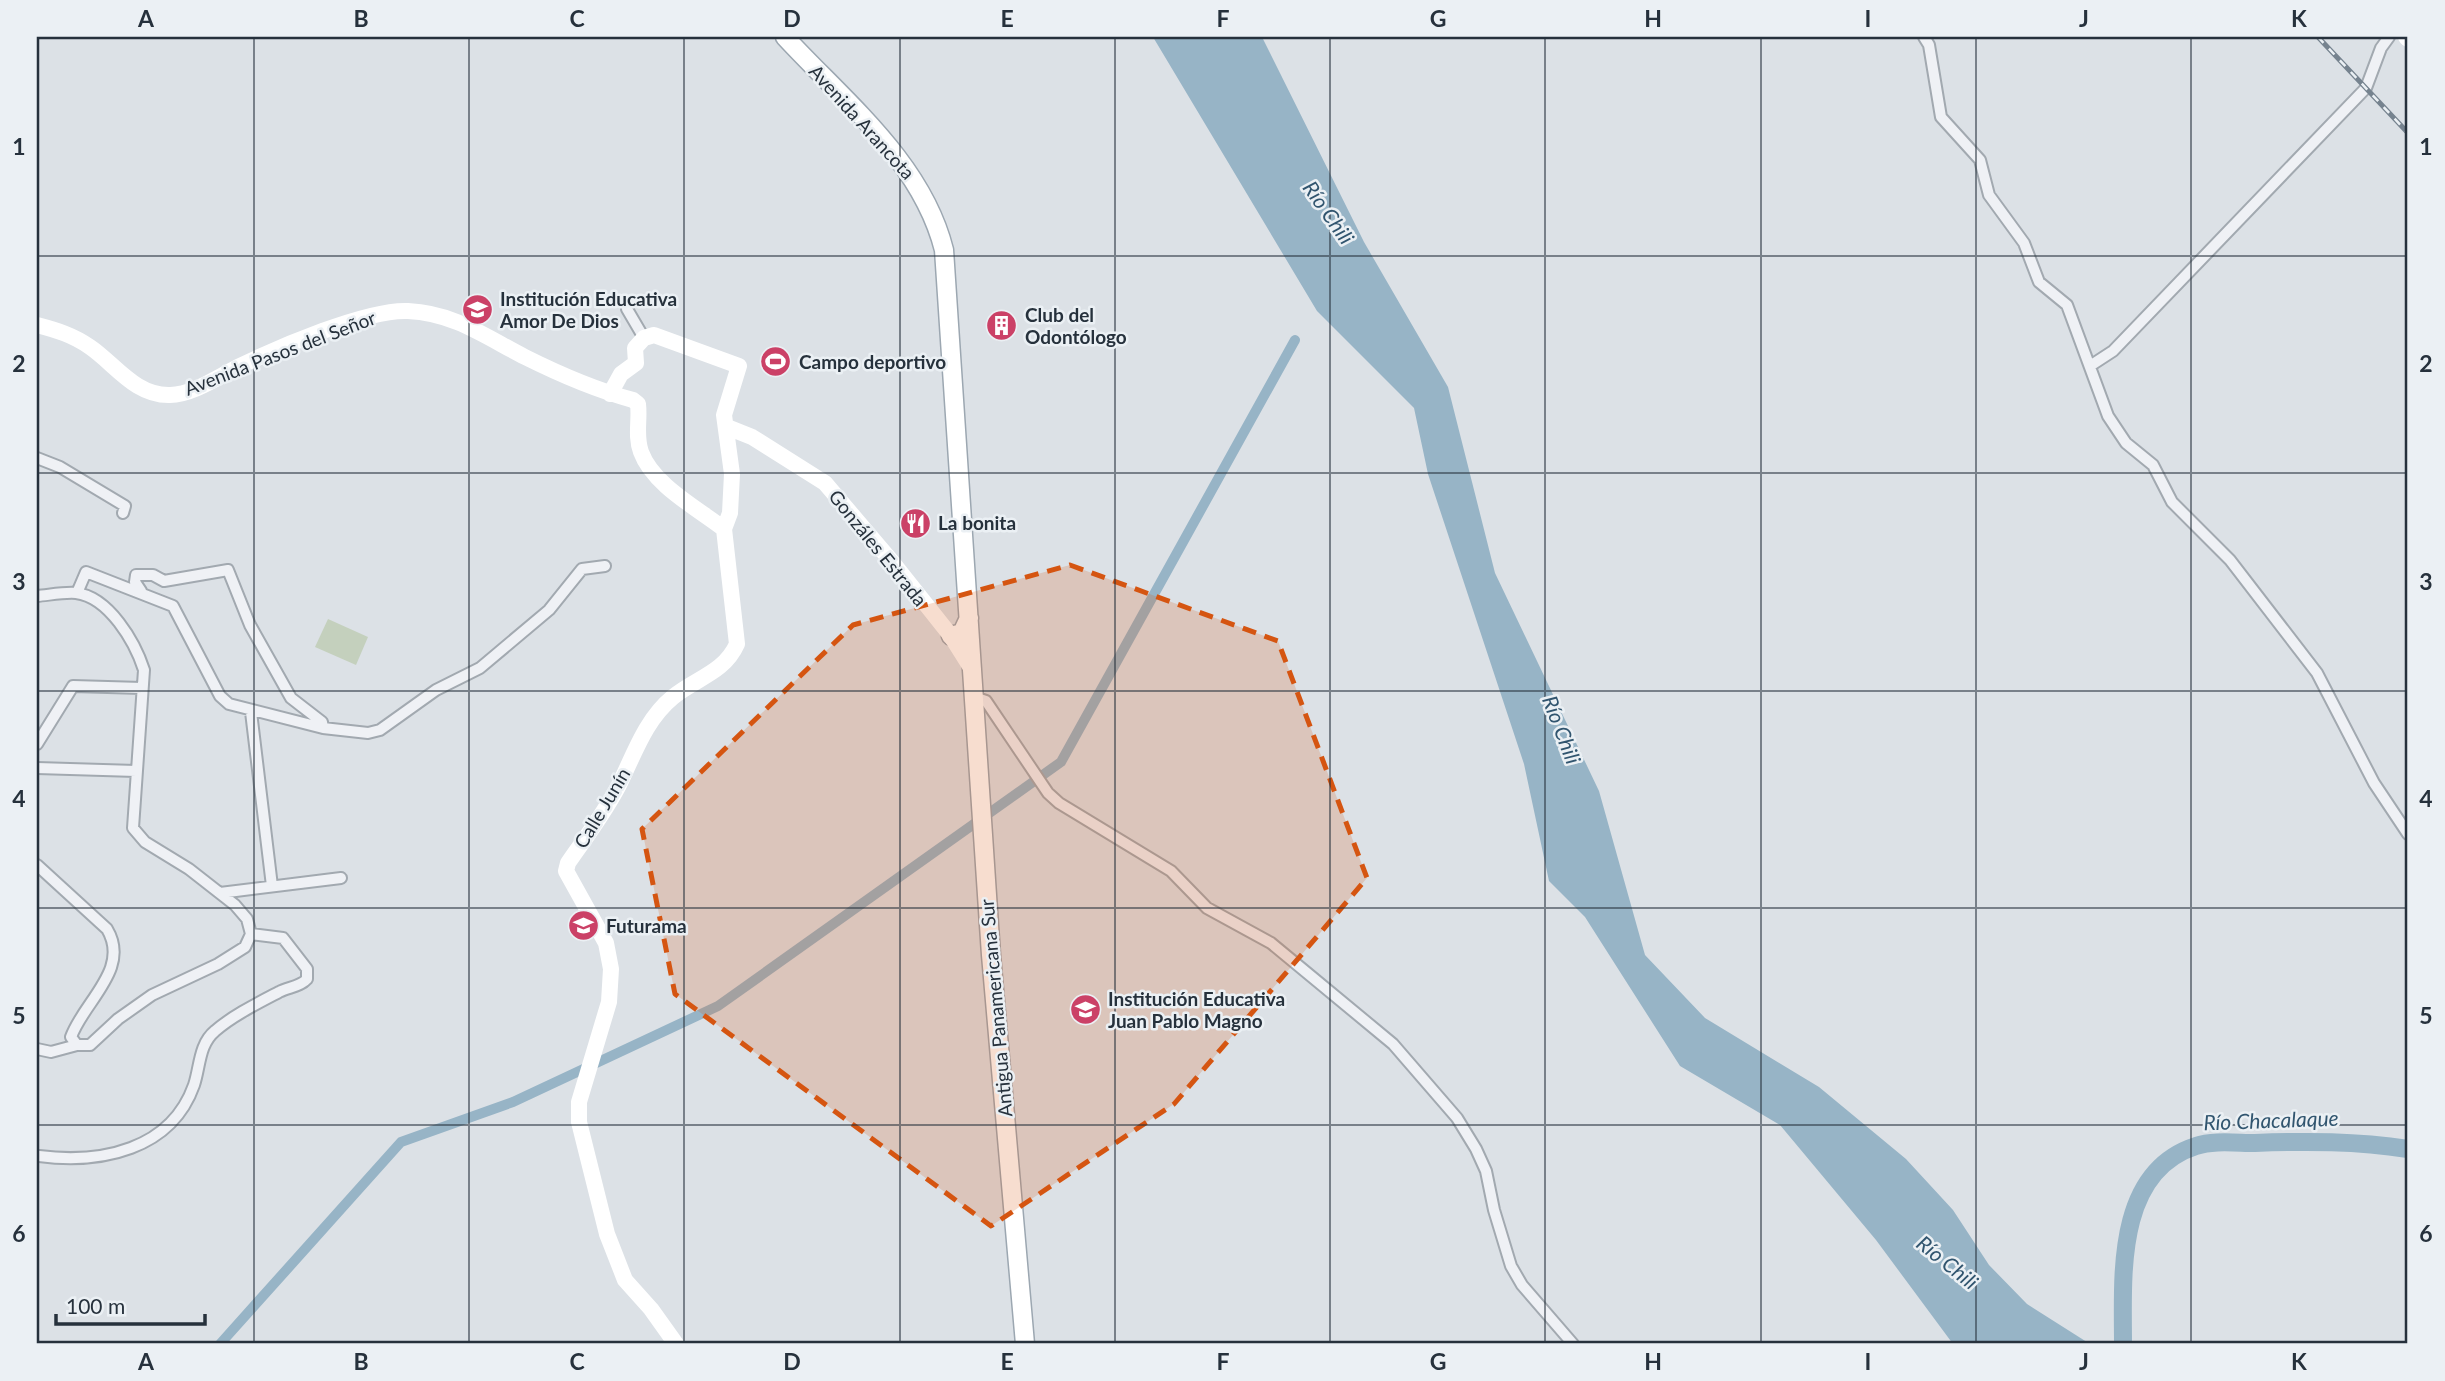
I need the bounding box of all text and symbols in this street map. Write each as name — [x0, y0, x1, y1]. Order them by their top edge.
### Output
text: A — [137, 4, 155, 32]
text: B — [353, 4, 369, 32]
text: C — [569, 4, 585, 32]
text: D — [783, 4, 801, 32]
text: E — [1000, 4, 1014, 32]
text: F — [1216, 4, 1230, 32]
text: G — [1430, 4, 1446, 32]
text: H — [1644, 4, 1662, 32]
text: I — [1865, 4, 1871, 32]
text: J — [2079, 4, 2089, 32]
text: K — [2291, 4, 2307, 32]
street label: Avenida Arancota — [805, 60, 920, 184]
text: 1 — [12, 132, 26, 160]
text: 1 — [2419, 132, 2433, 160]
water label: Río Chili — [1299, 176, 1360, 249]
place label: Institución Educativa Amor De Dios — [499, 287, 677, 332]
school or university icon: Institución Educativa Amor De Dios — [460, 293, 494, 327]
place label: Club del Odontólogo — [1025, 303, 1127, 348]
street label: Avenida Pasos del Señor — [181, 305, 379, 400]
building icon: Club del Odontólogo — [985, 309, 1019, 343]
sports icon: Campo deportivo — [759, 345, 793, 379]
text: 2 — [12, 349, 26, 377]
text: 2 — [2419, 349, 2433, 377]
place label: Campo deportivo — [799, 350, 946, 373]
street label: Gonzáles Estrada — [824, 485, 932, 610]
restaurant icon: La bonita — [898, 506, 932, 540]
place label: La bonita — [938, 511, 1016, 534]
text: 3 — [12, 567, 26, 595]
text: 3 — [2419, 567, 2433, 595]
water label: Río Chili — [1538, 692, 1587, 767]
street label: Calle Junín — [569, 763, 634, 852]
text: 4 — [12, 784, 26, 812]
text: 4 — [2419, 784, 2433, 812]
street label: Antigua Panamericana Sur — [975, 898, 1016, 1118]
school or university icon: Futurama — [566, 909, 600, 943]
place label: Futurama — [606, 914, 687, 937]
place label: Institución Educativa Juan Pablo Magno — [1108, 987, 1285, 1032]
school or university icon: Institución Educativa Juan Pablo Magno — [1068, 993, 1102, 1027]
text: 5 — [12, 1001, 26, 1029]
text: 5 — [2419, 1001, 2433, 1029]
water label: Río Chacalaque — [2203, 1105, 2339, 1134]
text: 6 — [12, 1219, 26, 1247]
text: 6 — [2419, 1219, 2433, 1247]
water label: Río Chili — [1912, 1230, 1984, 1294]
scale bar — [56, 1283, 205, 1327]
text: 100 m — [66, 1293, 125, 1318]
text: A — [137, 1347, 155, 1375]
text: B — [353, 1347, 369, 1375]
text: C — [569, 1347, 585, 1375]
text: D — [783, 1347, 801, 1375]
text: E — [1000, 1347, 1014, 1375]
text: F — [1216, 1347, 1230, 1375]
text: G — [1430, 1347, 1446, 1375]
text: H — [1644, 1347, 1662, 1375]
text: I — [1865, 1347, 1871, 1375]
text: J — [2079, 1347, 2089, 1375]
text: K — [2291, 1347, 2307, 1375]

